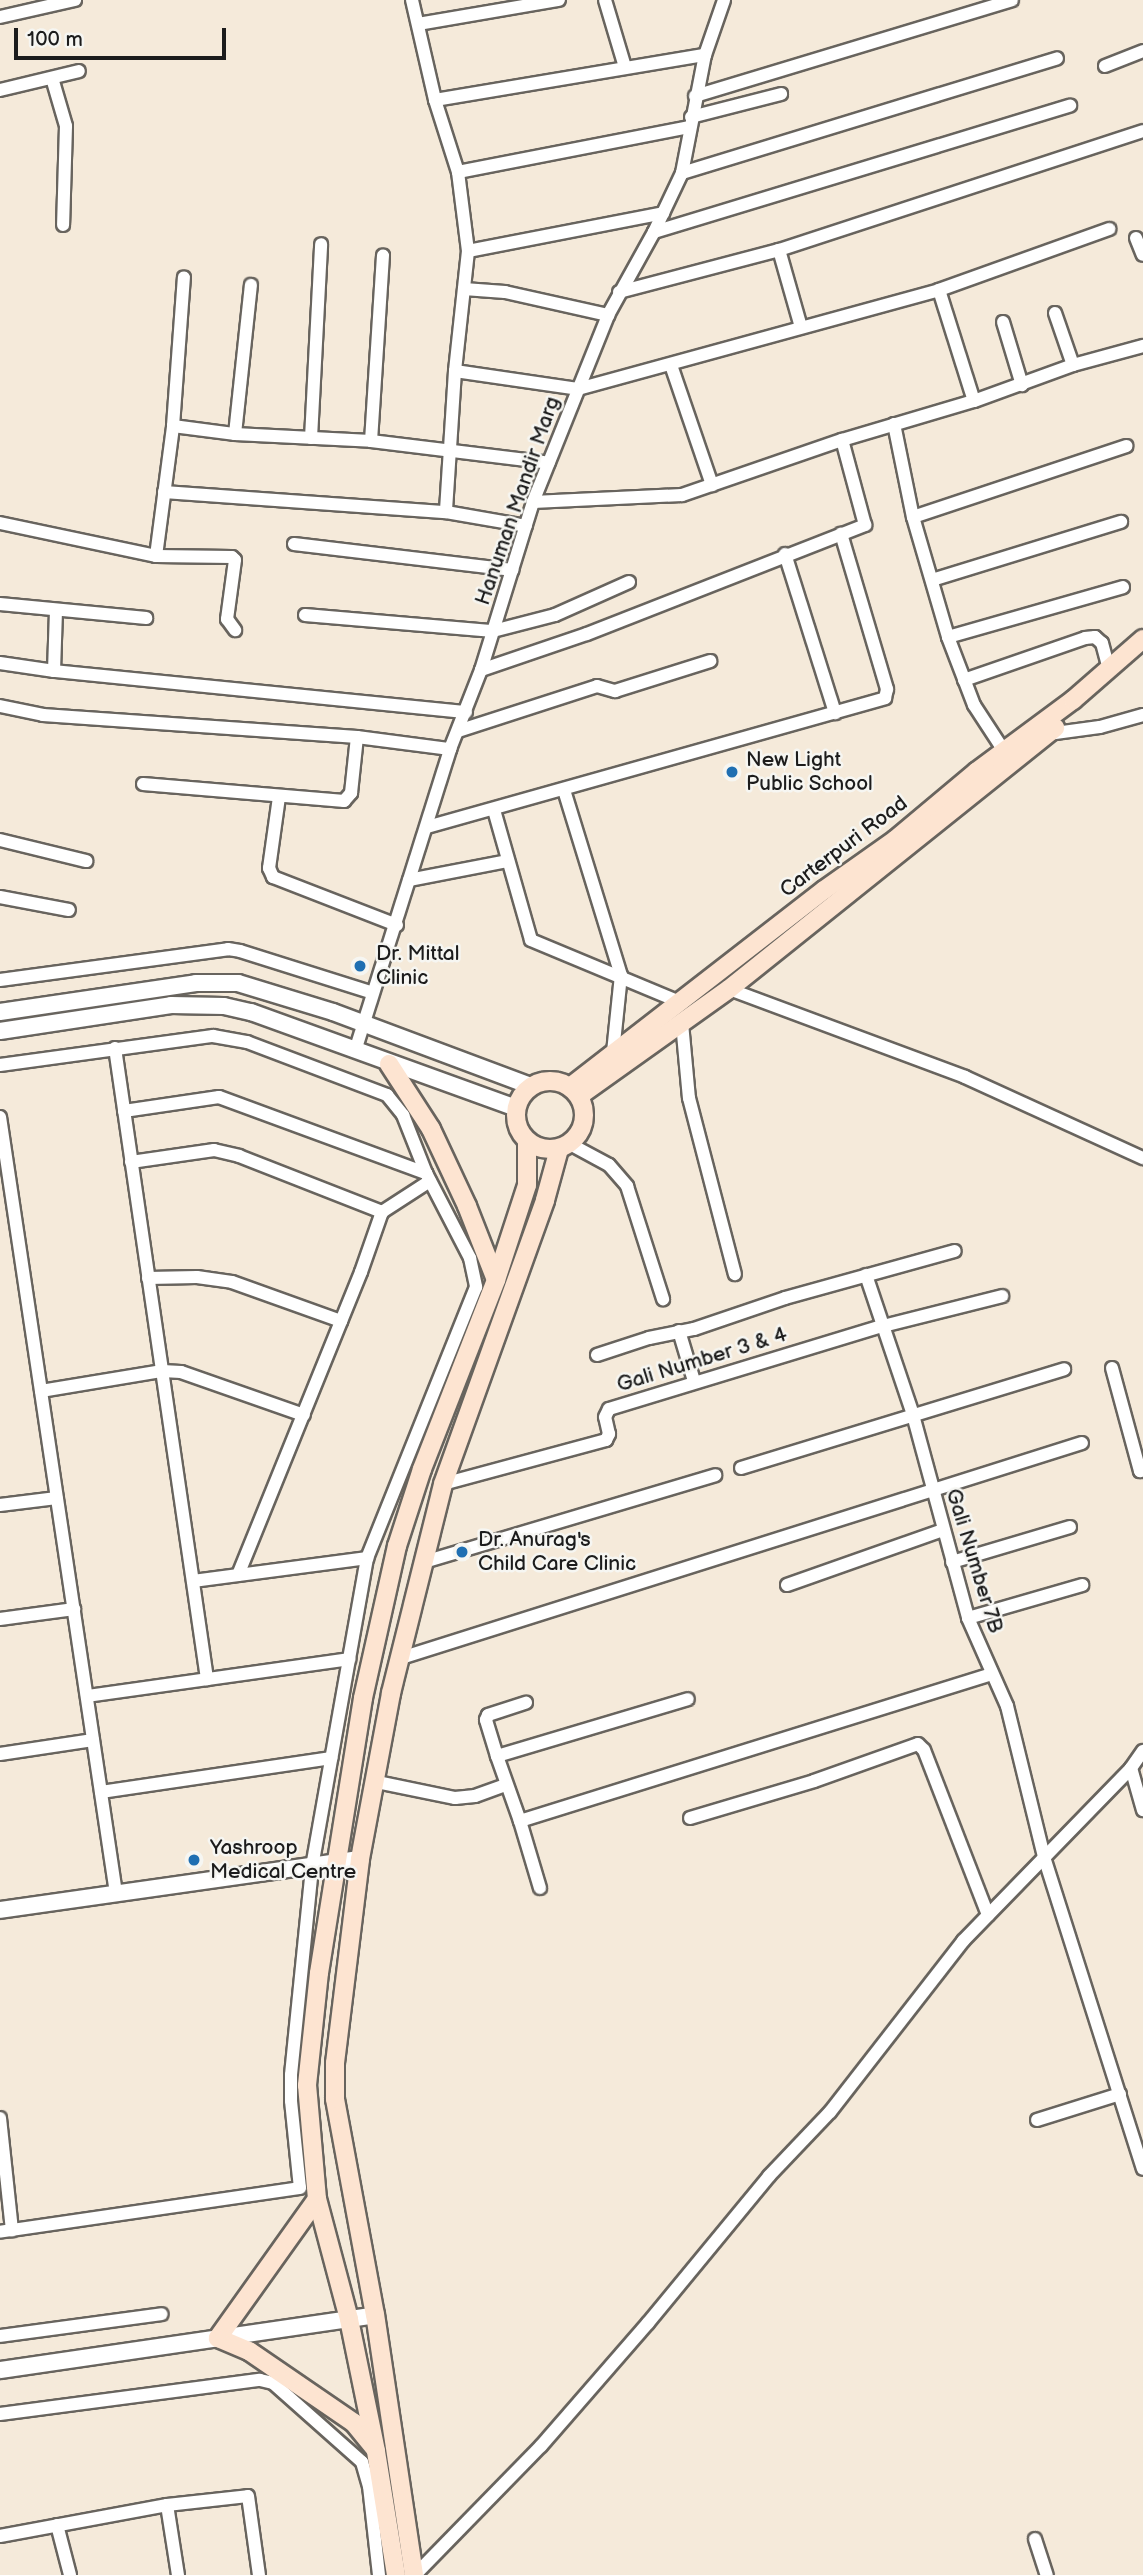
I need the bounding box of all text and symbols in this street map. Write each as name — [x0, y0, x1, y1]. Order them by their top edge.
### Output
scale bar — [18, 14, 229, 58]
text: 100 m — [27, 27, 83, 52]
street label: Hanuman Mandir Marg — [470, 393, 566, 609]
place label: New Light Public School — [746, 747, 873, 797]
marker: New Light Public School — [724, 764, 740, 780]
street label: Carterpuri Road — [775, 791, 913, 903]
place label: Dr. Mittal Clinic — [376, 941, 459, 991]
marker: Dr. Mittal Clinic — [350, 956, 370, 976]
street label: Gali Number 3 & 4 — [614, 1322, 790, 1398]
street label: Gali Number 7B — [940, 1486, 1008, 1636]
place label: Dr. Anurag's Child Care Clinic — [478, 1527, 636, 1577]
marker: Dr. Anurag's Child Care Clinic — [452, 1542, 472, 1562]
place label: Yashroop Medical Centre — [210, 1835, 356, 1885]
marker: Yashroop Medical Centre — [184, 1850, 204, 1870]

